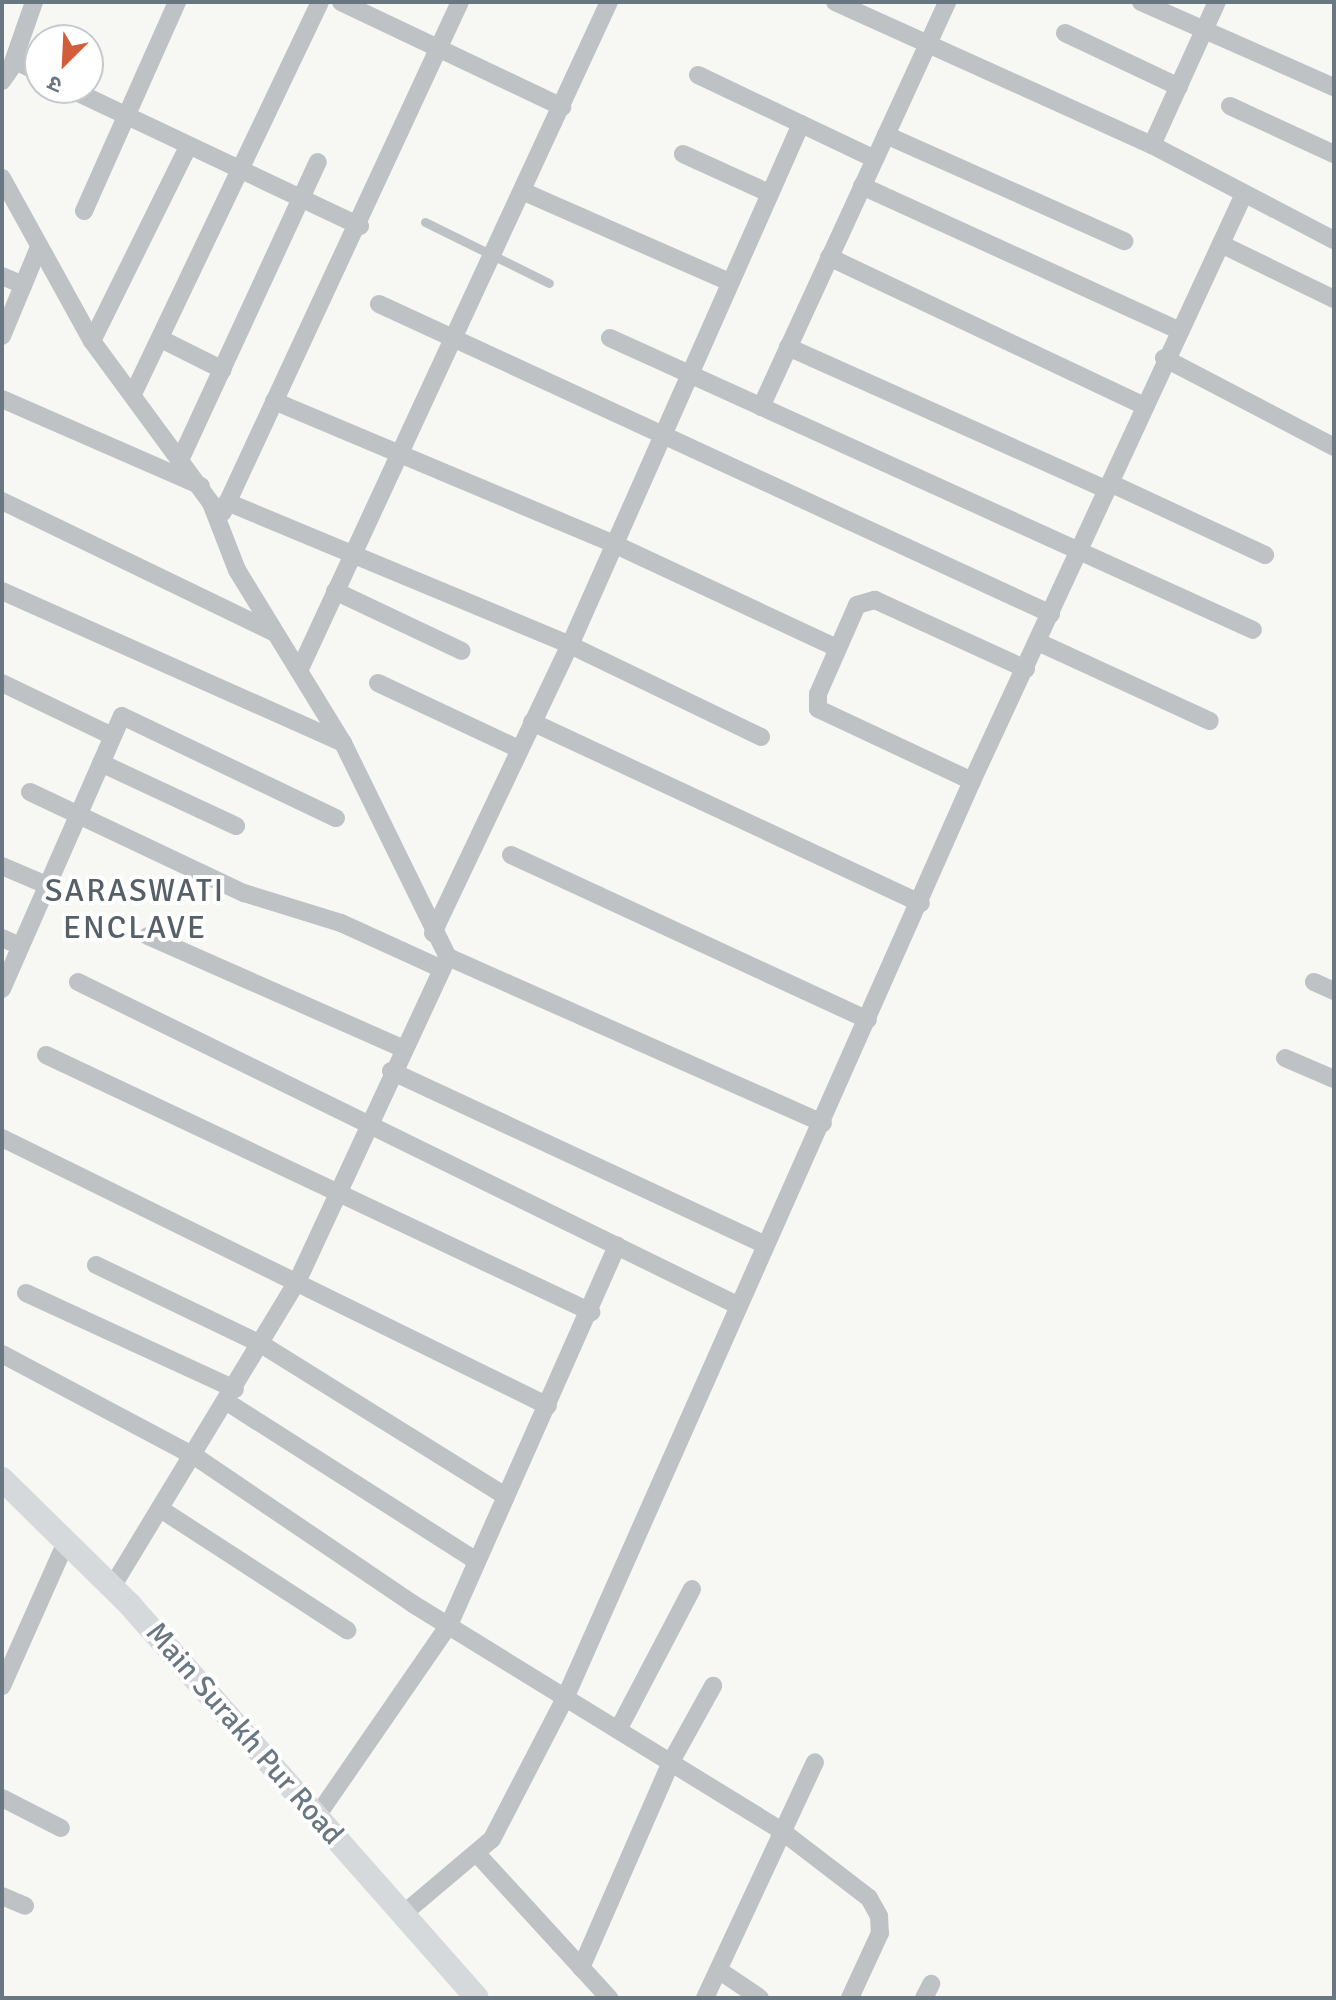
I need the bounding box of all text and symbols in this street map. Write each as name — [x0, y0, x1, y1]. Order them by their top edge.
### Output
north arrow — [24, 24, 104, 104]
text: उ — [43, 70, 66, 100]
district label: SARASWATI ENCLAVE — [45, 873, 225, 948]
street label: Main Surakh Pur Road — [138, 1616, 350, 1852]

